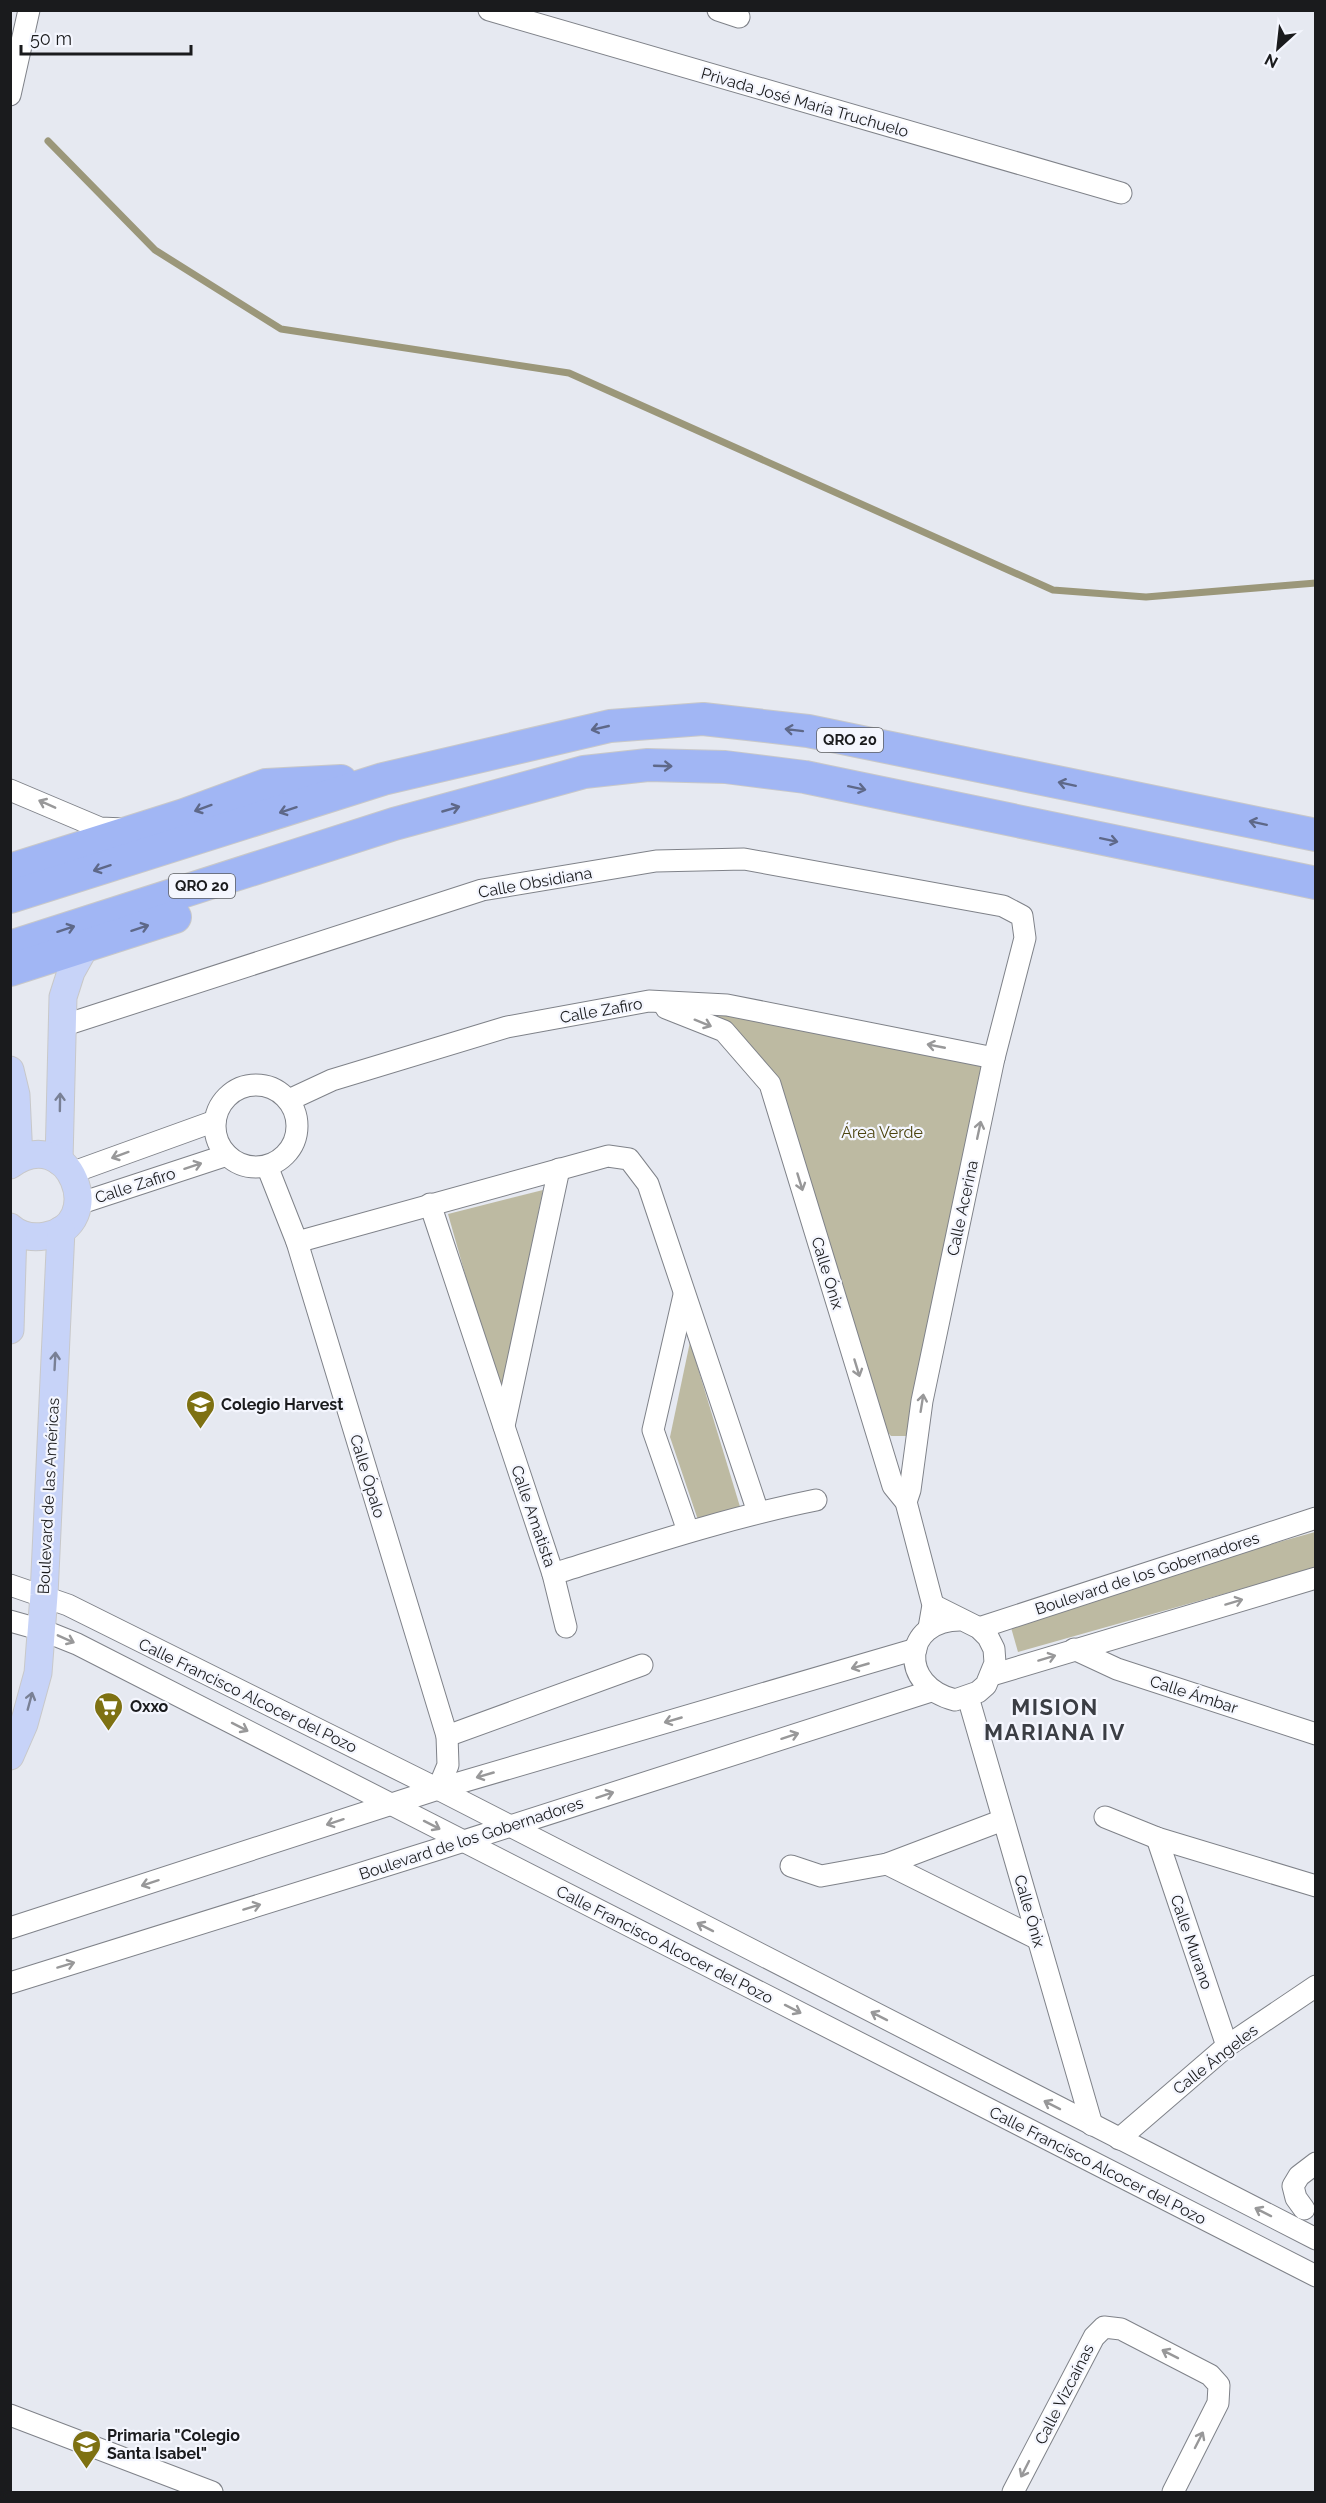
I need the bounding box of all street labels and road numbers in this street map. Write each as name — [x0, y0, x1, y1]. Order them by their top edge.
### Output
street label: Privada José María Truchuelo — [699, 64, 911, 141]
road number: QRO 20 — [817, 728, 883, 752]
street label: Calle Obsidiana — [477, 863, 593, 902]
road number: QRO 20 — [169, 874, 235, 898]
street label: Calle Zafiro — [558, 994, 644, 1027]
street label: Calle Acerina — [943, 1159, 982, 1258]
street label: Calle Zafiro — [92, 1164, 178, 1207]
street label: Calle Ónix — [808, 1234, 848, 1312]
street label: Boulevard de las Américas — [34, 1397, 63, 1595]
street label: Calle Ópalo — [346, 1432, 390, 1520]
street label: Calle Amatista — [507, 1463, 560, 1569]
street label: Boulevard de los Gobernadores — [1033, 1528, 1262, 1619]
street label: Calle Francisco Alcocer del Pozo — [136, 1634, 360, 1757]
street label: Calle Ámbar — [1148, 1670, 1241, 1718]
street label: Boulevard de los Gobernadores — [357, 1793, 586, 1884]
street label: Calle Ónix — [1010, 1872, 1050, 1950]
street label: Calle Francisco Alcocer del Pozo — [553, 1881, 776, 2008]
street label: Calle Murano — [1167, 1892, 1217, 1992]
street label: Calle Ángeles — [1169, 2019, 1262, 2098]
street label: Calle Francisco Alcocer del Pozo — [986, 2102, 1209, 2229]
street label: Calle Vizcaínas — [1031, 2341, 1098, 2448]

